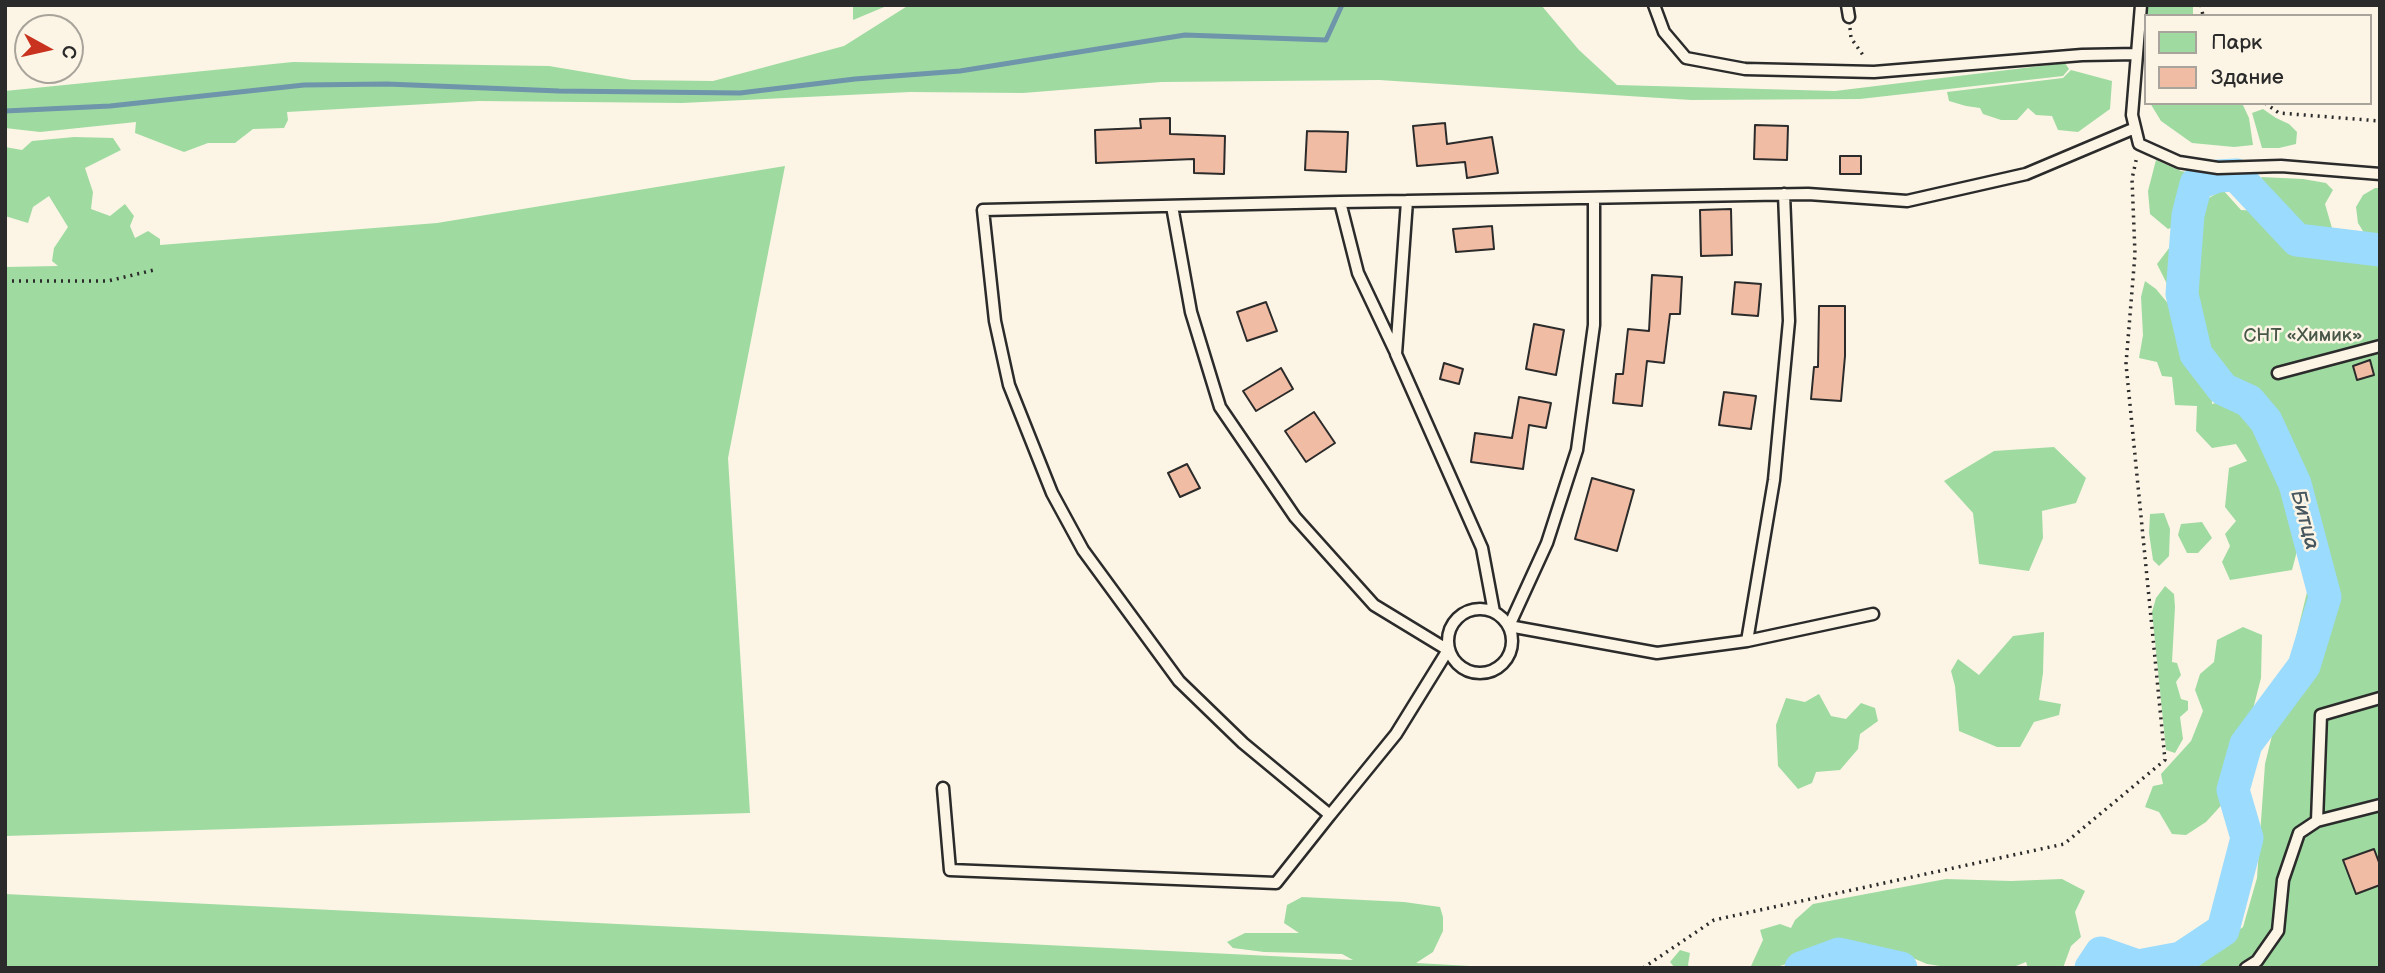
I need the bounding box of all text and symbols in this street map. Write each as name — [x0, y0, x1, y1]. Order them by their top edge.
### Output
north arrow — [14, 14, 84, 84]
legend — [2144, 14, 2371, 105]
text: Парк — [2211, 30, 2262, 55]
text: С — [56, 44, 81, 60]
text: Здание — [2211, 65, 2284, 90]
park label: СНТ «Химик» — [2243, 325, 2363, 347]
water label: Битца — [2284, 487, 2324, 553]

